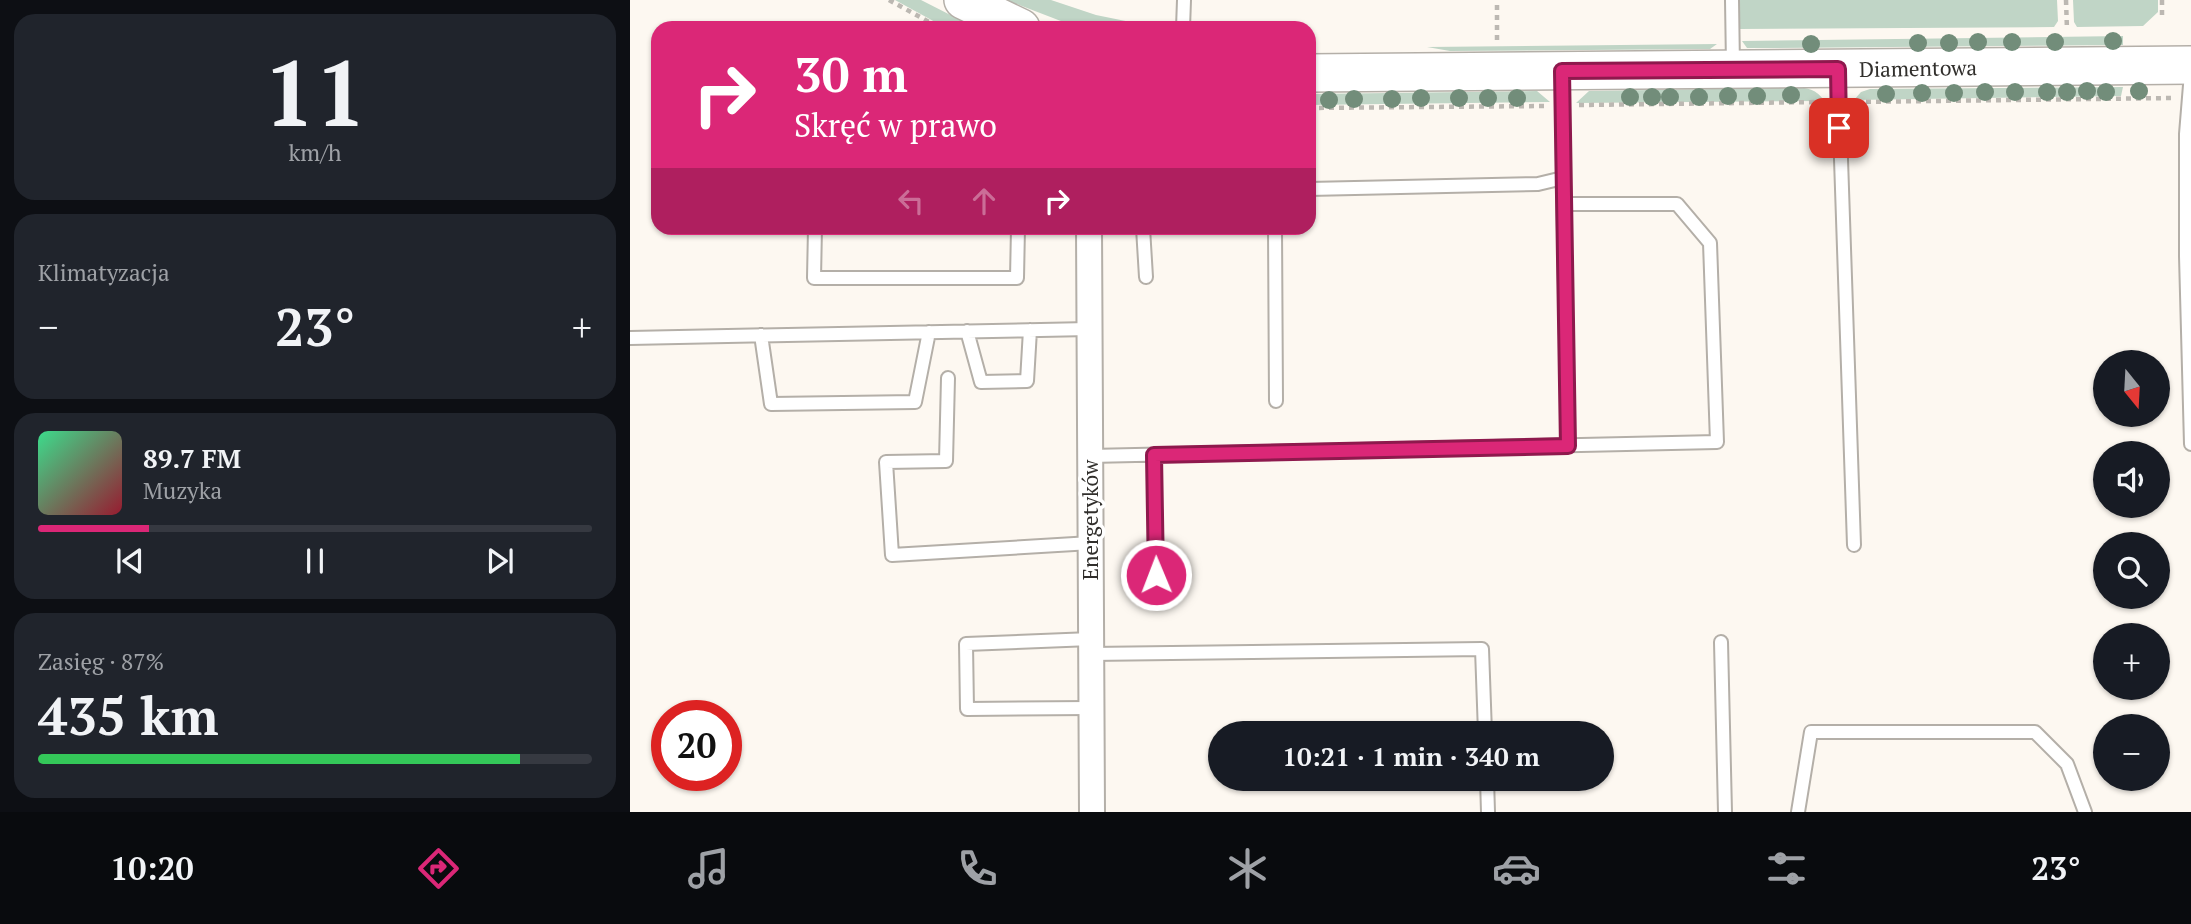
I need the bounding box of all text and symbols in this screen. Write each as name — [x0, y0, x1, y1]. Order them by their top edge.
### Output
text: 11 — [264, 31, 366, 152]
text: 30 m — [794, 41, 908, 106]
icon: right — [679, 49, 770, 140]
street label: Diamentowa — [1859, 53, 1978, 83]
pin — [1809, 98, 1869, 158]
text: Skręć w prawo — [794, 104, 997, 146]
icon: arrive — [1820, 109, 1858, 147]
text: km/h — [288, 137, 342, 168]
icon: left — [892, 182, 930, 220]
icon: ahead — [965, 182, 1003, 220]
icon: right — [1038, 182, 1076, 220]
text: Klimatyzacja — [38, 257, 170, 288]
text: 23° — [275, 292, 355, 361]
text: − — [38, 302, 58, 352]
text: + — [572, 302, 592, 352]
north arrow — [2093, 350, 2170, 427]
map controls — [2093, 350, 2170, 791]
text: 89.7 FM — [143, 441, 241, 475]
button: sound — [2093, 441, 2170, 518]
street label: Energetyków — [1076, 459, 1104, 580]
text: Muzyka — [143, 475, 222, 506]
button: search — [2093, 532, 2170, 609]
position arrow — [1119, 538, 1193, 612]
icon: previous — [111, 542, 149, 580]
icon: pause — [296, 542, 334, 580]
icon: next — [481, 542, 519, 580]
button: + — [2093, 623, 2170, 700]
text: Zasięg · 87% — [38, 646, 164, 677]
text: 435 km — [38, 681, 219, 750]
speed limit sign: 20 — [651, 700, 742, 791]
button: − — [2093, 714, 2170, 791]
text: 10:21 · 1 min · 340 m — [1282, 739, 1540, 773]
icon: directions — [414, 844, 463, 893]
icon: music — [684, 844, 733, 893]
icon: phone — [953, 844, 1002, 893]
icon: climate — [1223, 844, 1272, 893]
icon: car — [1492, 844, 1541, 893]
icon: filters — [1762, 844, 1811, 893]
text: 10:20 — [110, 847, 194, 889]
text: 23° — [2031, 847, 2081, 889]

